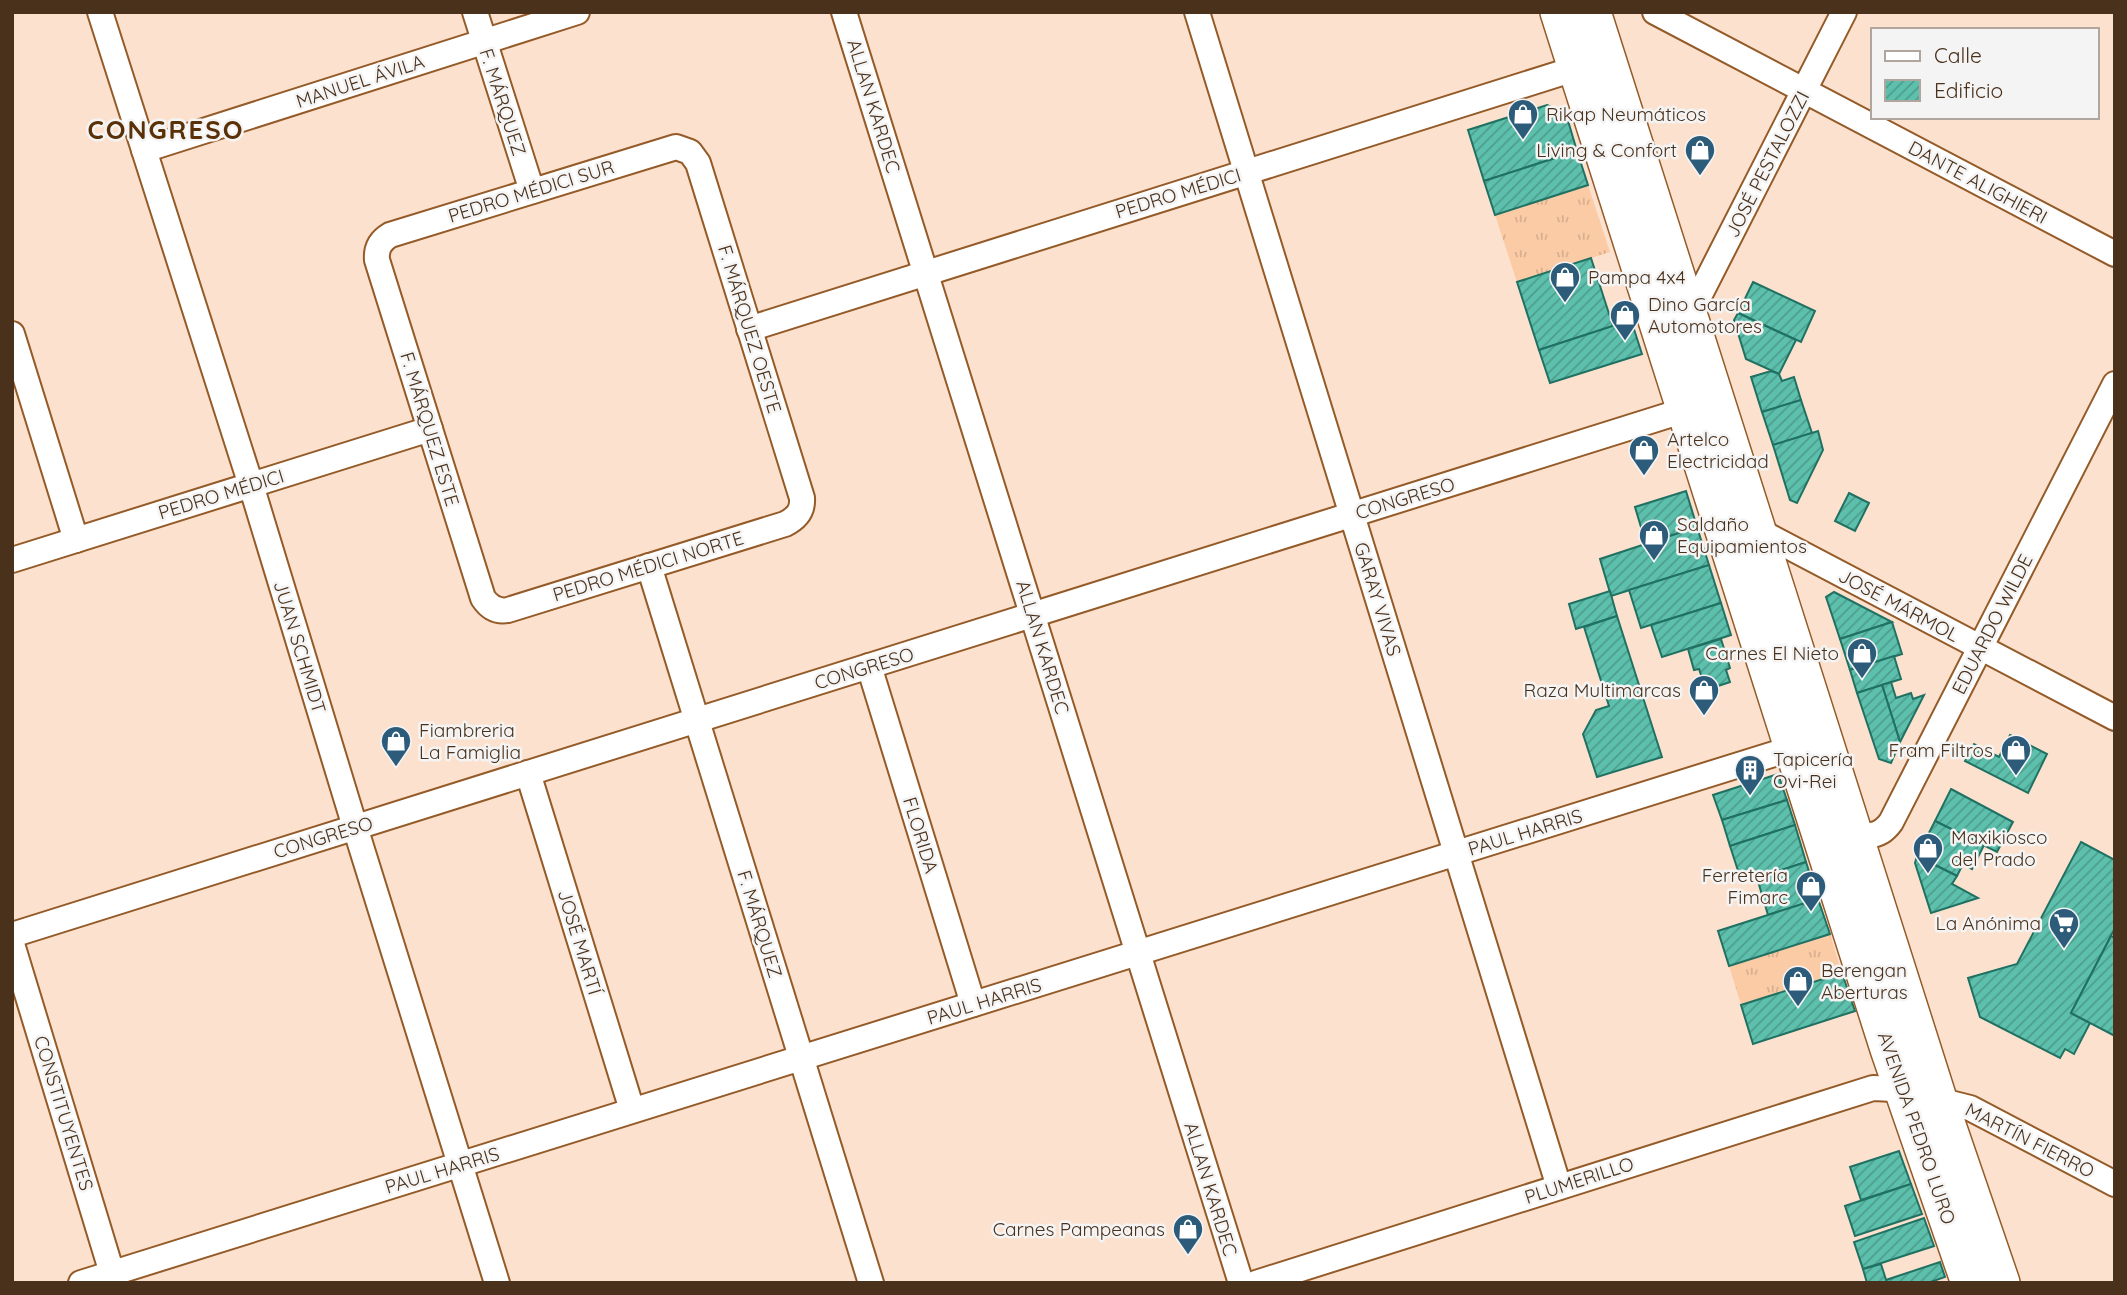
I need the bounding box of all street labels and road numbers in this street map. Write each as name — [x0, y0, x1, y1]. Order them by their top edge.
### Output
street label: ALLAN KARDEC — [842, 36, 906, 176]
street label: F. MÁRQUEZ — [474, 45, 532, 159]
street label: MANUEL ÁVILA — [293, 49, 427, 113]
street label: JOSÉ PESTALOZZI — [1720, 87, 1814, 241]
street label: DANTE ALIGHIERI — [1904, 135, 2052, 229]
street label: PEDRO MÉDICI SUR — [445, 154, 617, 228]
street label: PEDRO MÉDICI — [1112, 162, 1244, 224]
street label: F. MÁRQUEZ OESTE — [713, 242, 787, 416]
street label: F. MÁRQUEZ ESTE — [395, 349, 465, 509]
street label: PEDRO MÉDICI — [155, 463, 287, 525]
street label: CONGRESO — [1352, 472, 1458, 524]
street label: PEDRO MÉDICI NORTE — [550, 526, 746, 606]
street label: GARAY VIVAS — [1349, 539, 1407, 659]
street label: EDUARDO WILDE — [1946, 550, 2038, 698]
street label: JOSÉ MÁRMOL — [1835, 563, 1963, 647]
street label: ALLAN KARDEC — [1011, 577, 1075, 717]
street label: JUAN SCHMIDT — [268, 578, 332, 716]
street label: CONGRESO — [811, 642, 917, 694]
street label: FLORIDA — [898, 794, 944, 876]
street label: PAUL HARRIS — [1465, 803, 1585, 861]
street label: CONGRESO — [270, 811, 376, 863]
street label: F. MÁRQUEZ — [732, 867, 788, 981]
street label: JOSÉ MARTÍ — [553, 886, 608, 999]
street label: PAUL HARRIS — [924, 972, 1044, 1030]
street label: AVENIDA PEDRO LURO — [1873, 1029, 1961, 1227]
street label: CONSTITUYENTES — [29, 1033, 99, 1193]
street label: MARTÍN FIERRO — [1961, 1097, 2099, 1183]
street label: ALLAN KARDEC — [1179, 1119, 1243, 1259]
street label: PAUL HARRIS — [382, 1141, 502, 1199]
street label: PLUMERILLO — [1521, 1151, 1637, 1209]

